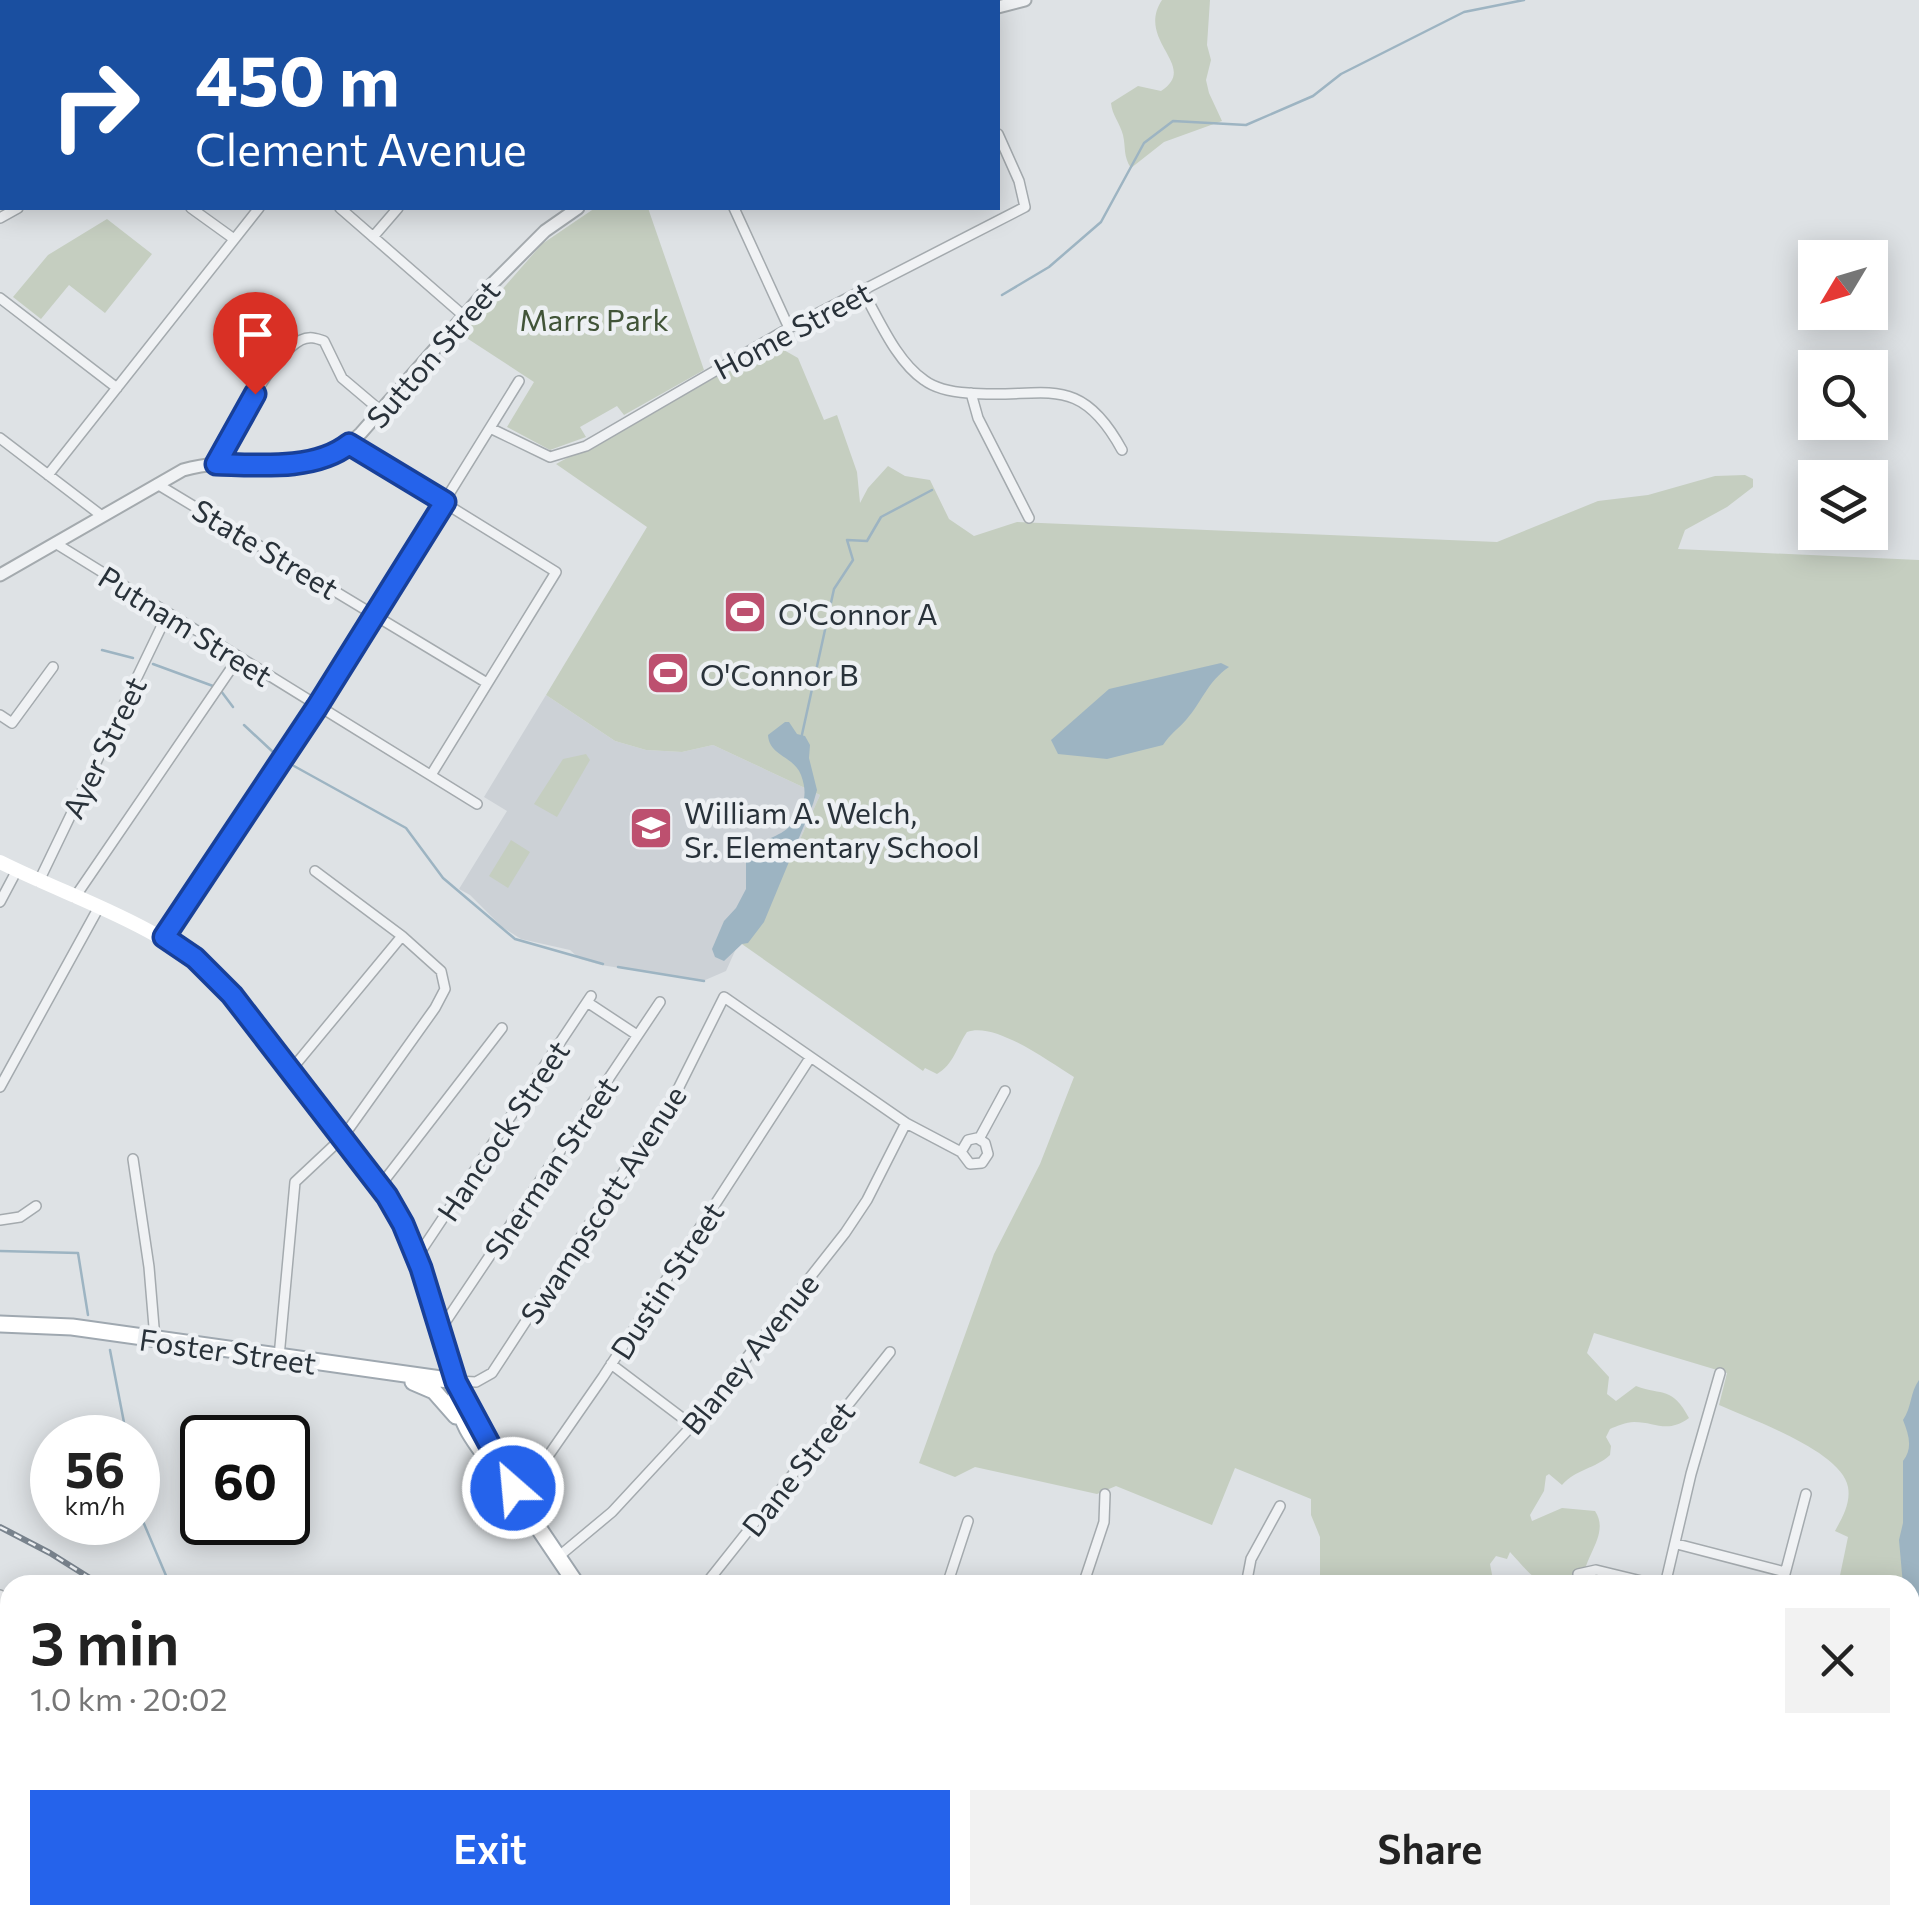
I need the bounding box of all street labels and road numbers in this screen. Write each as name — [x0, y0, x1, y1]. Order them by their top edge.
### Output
street label: Sutton Street — [358, 271, 506, 435]
street label: Home Street — [707, 272, 877, 386]
street label: State Street — [186, 490, 346, 606]
street label: Putnam Street — [92, 557, 280, 693]
street label: Ayer Street — [53, 670, 153, 824]
street label: Hancock Street — [428, 1033, 576, 1227]
street label: Sherman Street — [475, 1069, 625, 1265]
street label: Swampscott Avenue — [511, 1078, 693, 1330]
street label: Dustin Street — [601, 1194, 731, 1366]
street label: Blaney Avenue — [673, 1265, 825, 1441]
street label: Foster Street — [137, 1319, 319, 1381]
street label: Dane Street — [733, 1393, 861, 1543]

